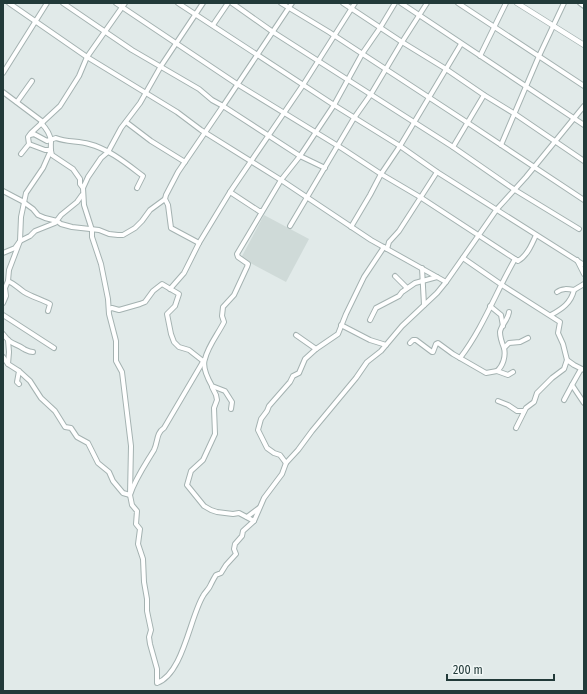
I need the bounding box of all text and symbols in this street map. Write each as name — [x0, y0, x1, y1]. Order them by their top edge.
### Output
scale bar — [447, 656, 554, 682]
text: 200 m — [453, 663, 483, 677]

